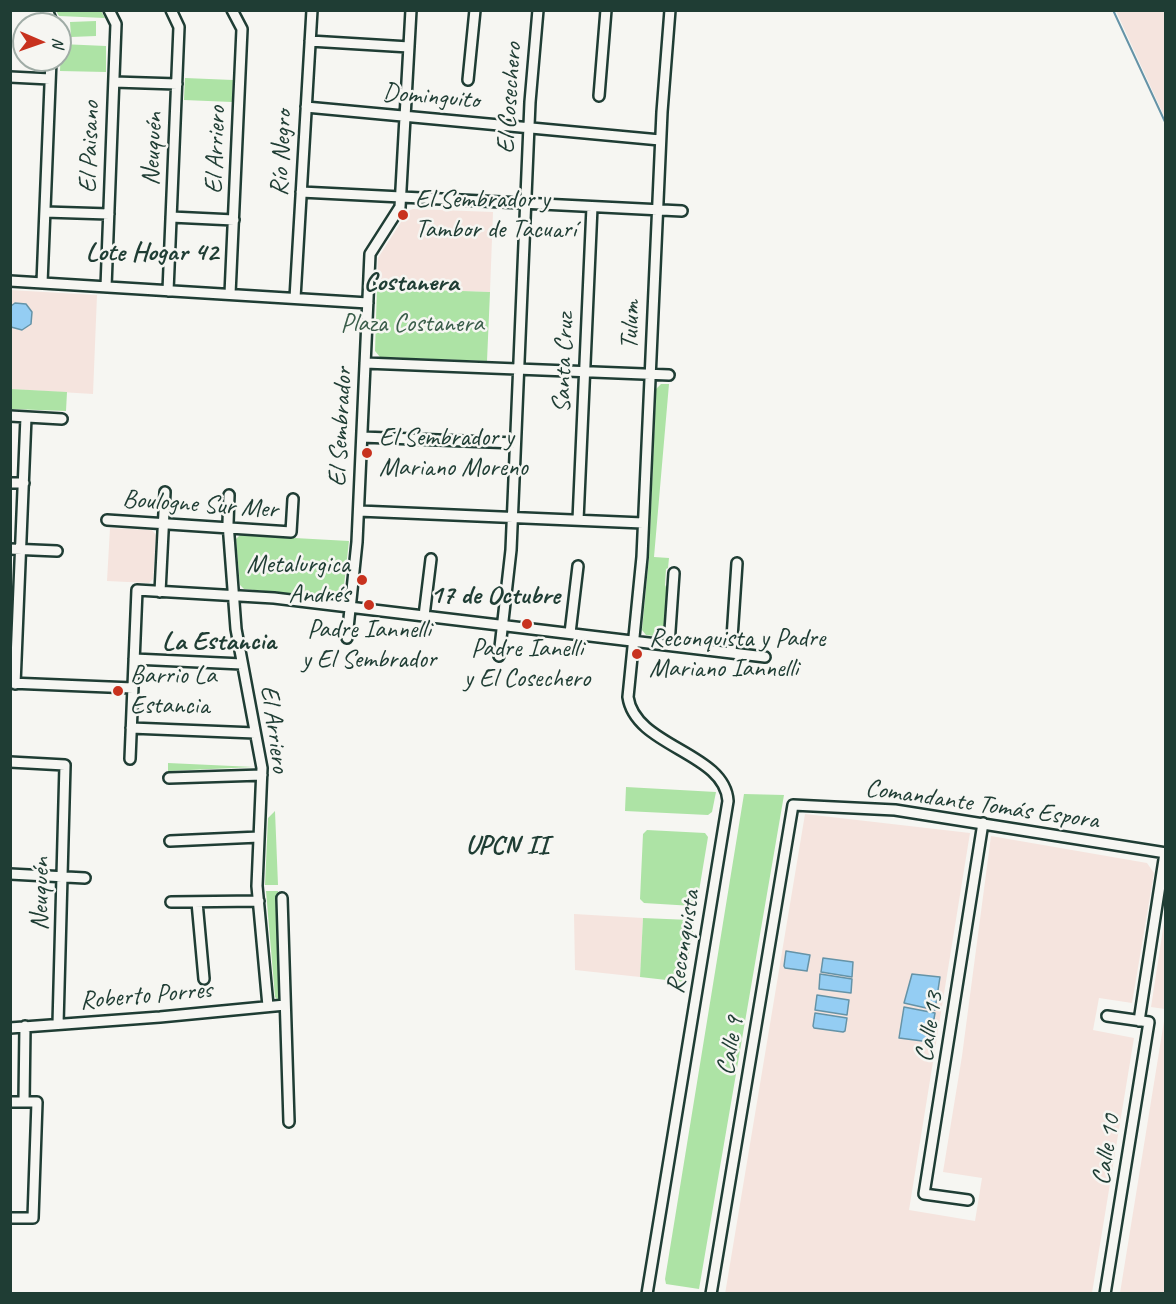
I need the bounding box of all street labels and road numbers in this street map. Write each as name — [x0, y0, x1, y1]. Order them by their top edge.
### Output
street label: El Cosechero — [491, 41, 529, 155]
street label: Dominguito — [381, 77, 481, 117]
street label: El Paisano — [73, 100, 107, 194]
street label: El Arriero — [199, 106, 233, 194]
street label: Río Negro — [264, 109, 300, 197]
street label: Neuquén — [135, 111, 171, 187]
street label: Tulum — [614, 300, 648, 350]
street label: Santa Cruz — [547, 312, 581, 414]
street label: El Sembrador — [322, 367, 360, 487]
street label: Boulogne Sur Mer — [121, 484, 279, 526]
street label: El Arriero — [252, 683, 296, 775]
street label: Comandante Tomás Espora — [863, 773, 1101, 837]
street label: Neuquén — [25, 857, 57, 931]
street label: Reconquista — [660, 888, 708, 996]
street label: Roberto Porres — [79, 975, 213, 1017]
street label: Calle 13 — [909, 990, 951, 1064]
street label: Calle 9 — [711, 1014, 751, 1078]
street label: Calle 10 — [1086, 1113, 1128, 1187]

